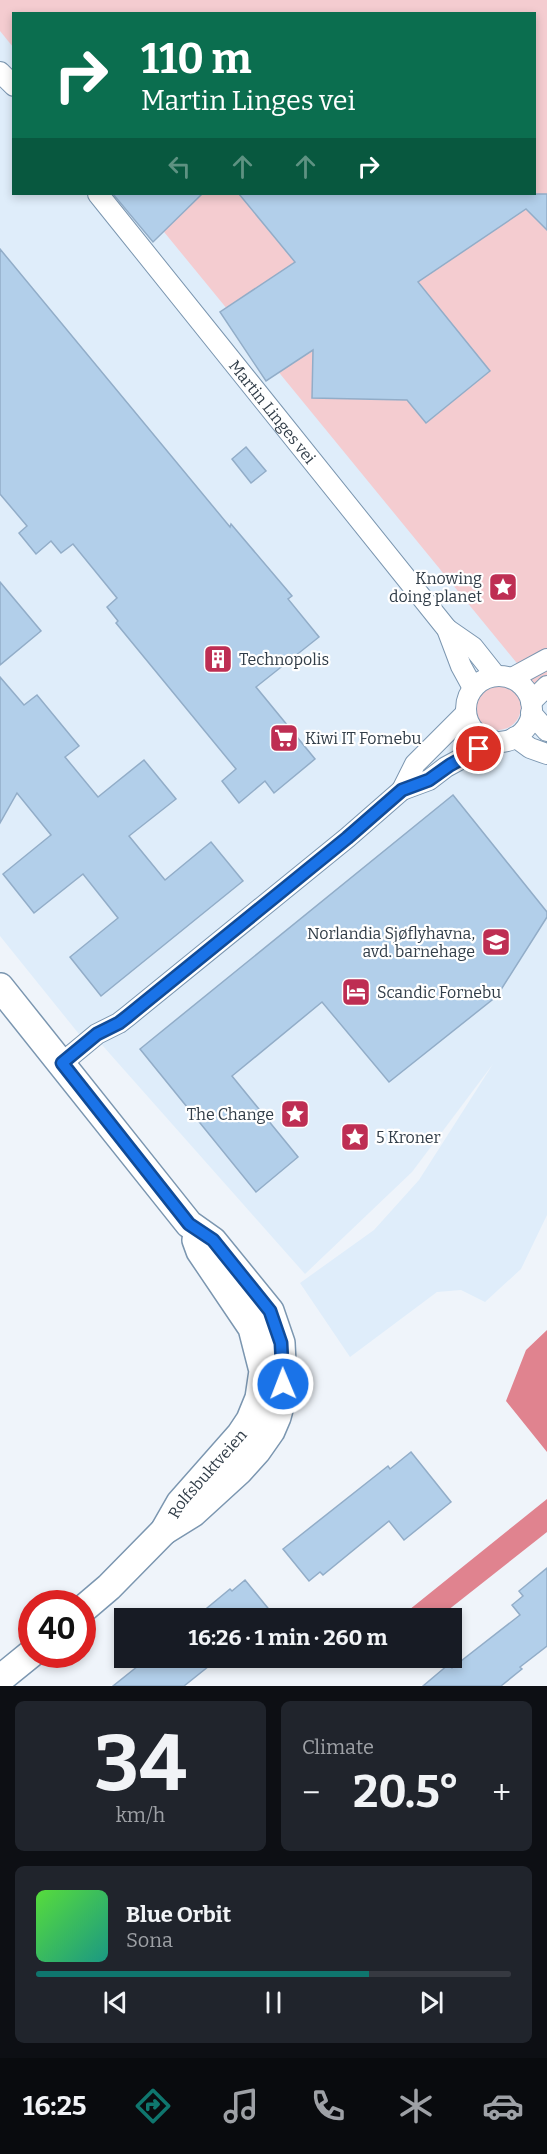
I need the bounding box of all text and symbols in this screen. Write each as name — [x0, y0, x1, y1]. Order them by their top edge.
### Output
text: 110 m — [141, 34, 252, 84]
icon: right — [42, 36, 120, 114]
text: Martin Linges vei — [141, 85, 356, 117]
icon: left — [163, 150, 196, 183]
icon: ahead — [226, 150, 259, 183]
icon: ahead — [289, 150, 322, 183]
icon: right — [352, 150, 385, 183]
street label: Martin Linges vei — [225, 356, 320, 467]
place label: Knowing doing planet — [389, 569, 482, 606]
place icon: Knowing doing planet — [487, 571, 519, 603]
building icon: Technopolis — [202, 643, 234, 675]
place label: Technopolis — [239, 650, 329, 669]
supermarket icon: Kiwi IT Fornebu — [268, 722, 300, 754]
pin — [453, 723, 504, 774]
place label: Kiwi IT Fornebu — [305, 729, 422, 748]
icon: arrive — [462, 732, 495, 765]
place label: Norlandia Sjøflyhavna, avd. barnehage — [307, 924, 475, 961]
school or university icon: Norlandia Sjøflyhavna, avd. barnehage — [480, 926, 512, 958]
hotel icon: Scandic Fornebu — [340, 976, 372, 1008]
place label: Scandic Fornebu — [377, 983, 501, 1002]
place icon: The Change — [279, 1098, 311, 1130]
place label: The Change — [187, 1105, 274, 1124]
place icon: 5 Kroner — [339, 1121, 371, 1153]
place label: 5 Kroner — [376, 1128, 441, 1147]
position arrow — [251, 1352, 315, 1416]
street label: Rolfsbuktveien — [164, 1425, 250, 1522]
speed limit sign: 40 — [18, 1590, 96, 1668]
text: 16:26 · 1 min · 260 m — [188, 1624, 388, 1651]
text: 34 — [94, 1717, 187, 1811]
text: Climate — [302, 1735, 374, 1759]
text: 20.5° — [353, 1765, 459, 1819]
text: − — [302, 1773, 320, 1813]
text: + — [492, 1773, 511, 1813]
text: km/h — [116, 1803, 165, 1827]
text: Blue Orbit — [126, 1901, 231, 1928]
text: Sona — [126, 1928, 173, 1952]
icon: previous — [99, 1986, 132, 2019]
icon: pause — [257, 1986, 290, 2019]
icon: next — [415, 1986, 448, 2019]
icon: directions — [132, 2085, 174, 2127]
icon: music — [220, 2085, 262, 2127]
icon: phone — [307, 2085, 349, 2127]
icon: climate — [395, 2085, 437, 2127]
icon: car — [482, 2085, 524, 2127]
text: 16:25 — [23, 2090, 87, 2122]

